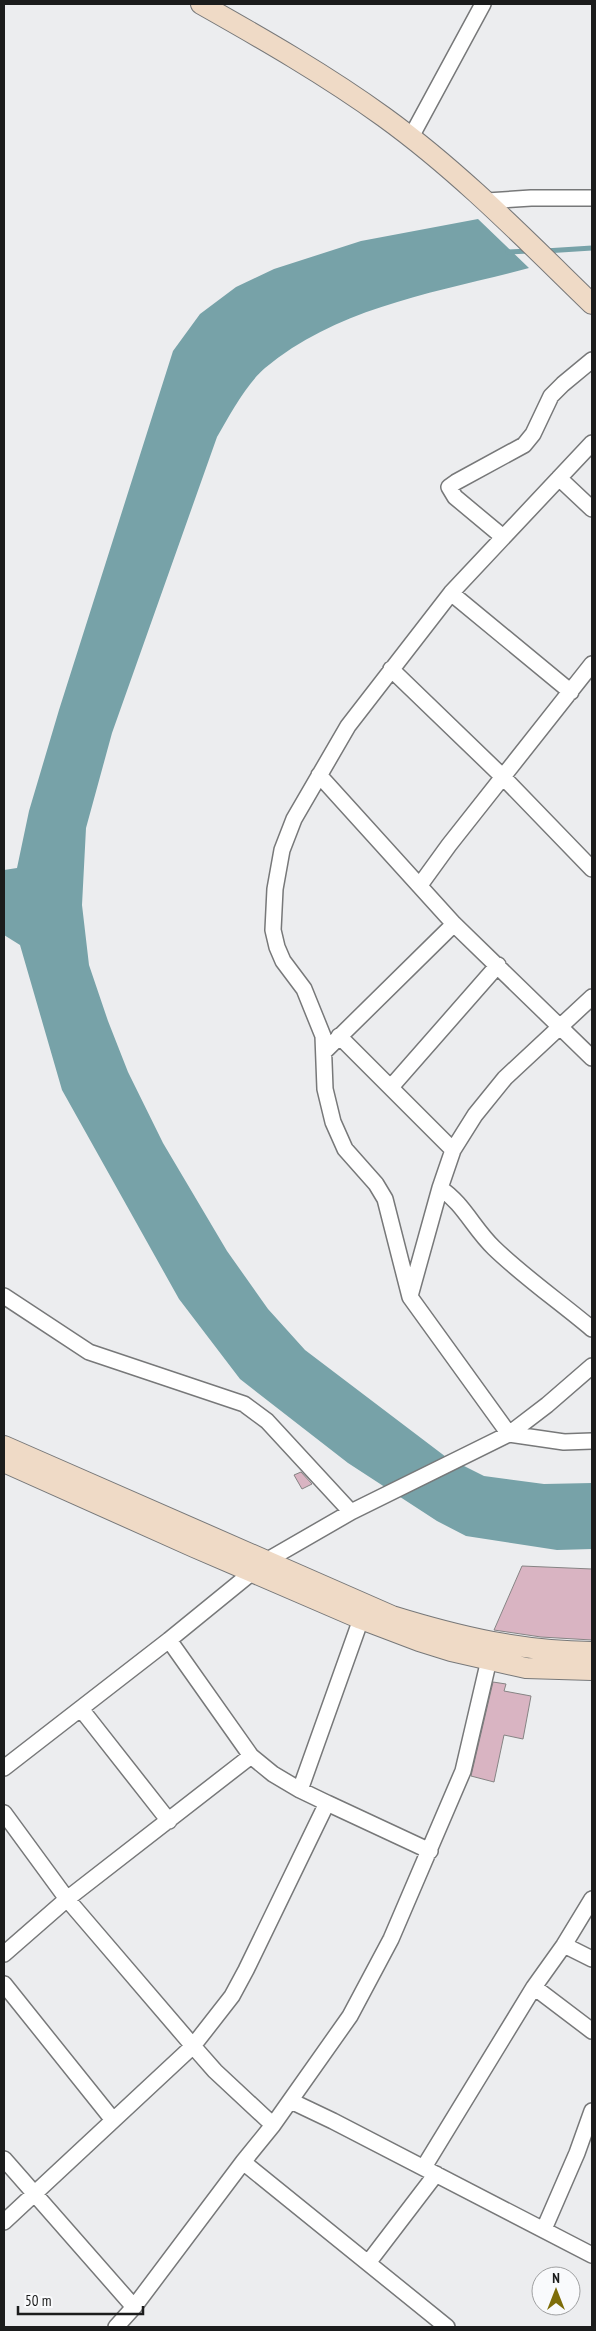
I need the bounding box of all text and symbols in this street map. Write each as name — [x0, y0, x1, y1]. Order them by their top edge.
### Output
north arrow — [531, 2266, 581, 2316]
text: N — [552, 2269, 560, 2287]
scale bar — [18, 2284, 142, 2316]
text: 50 m — [25, 2291, 51, 2310]

